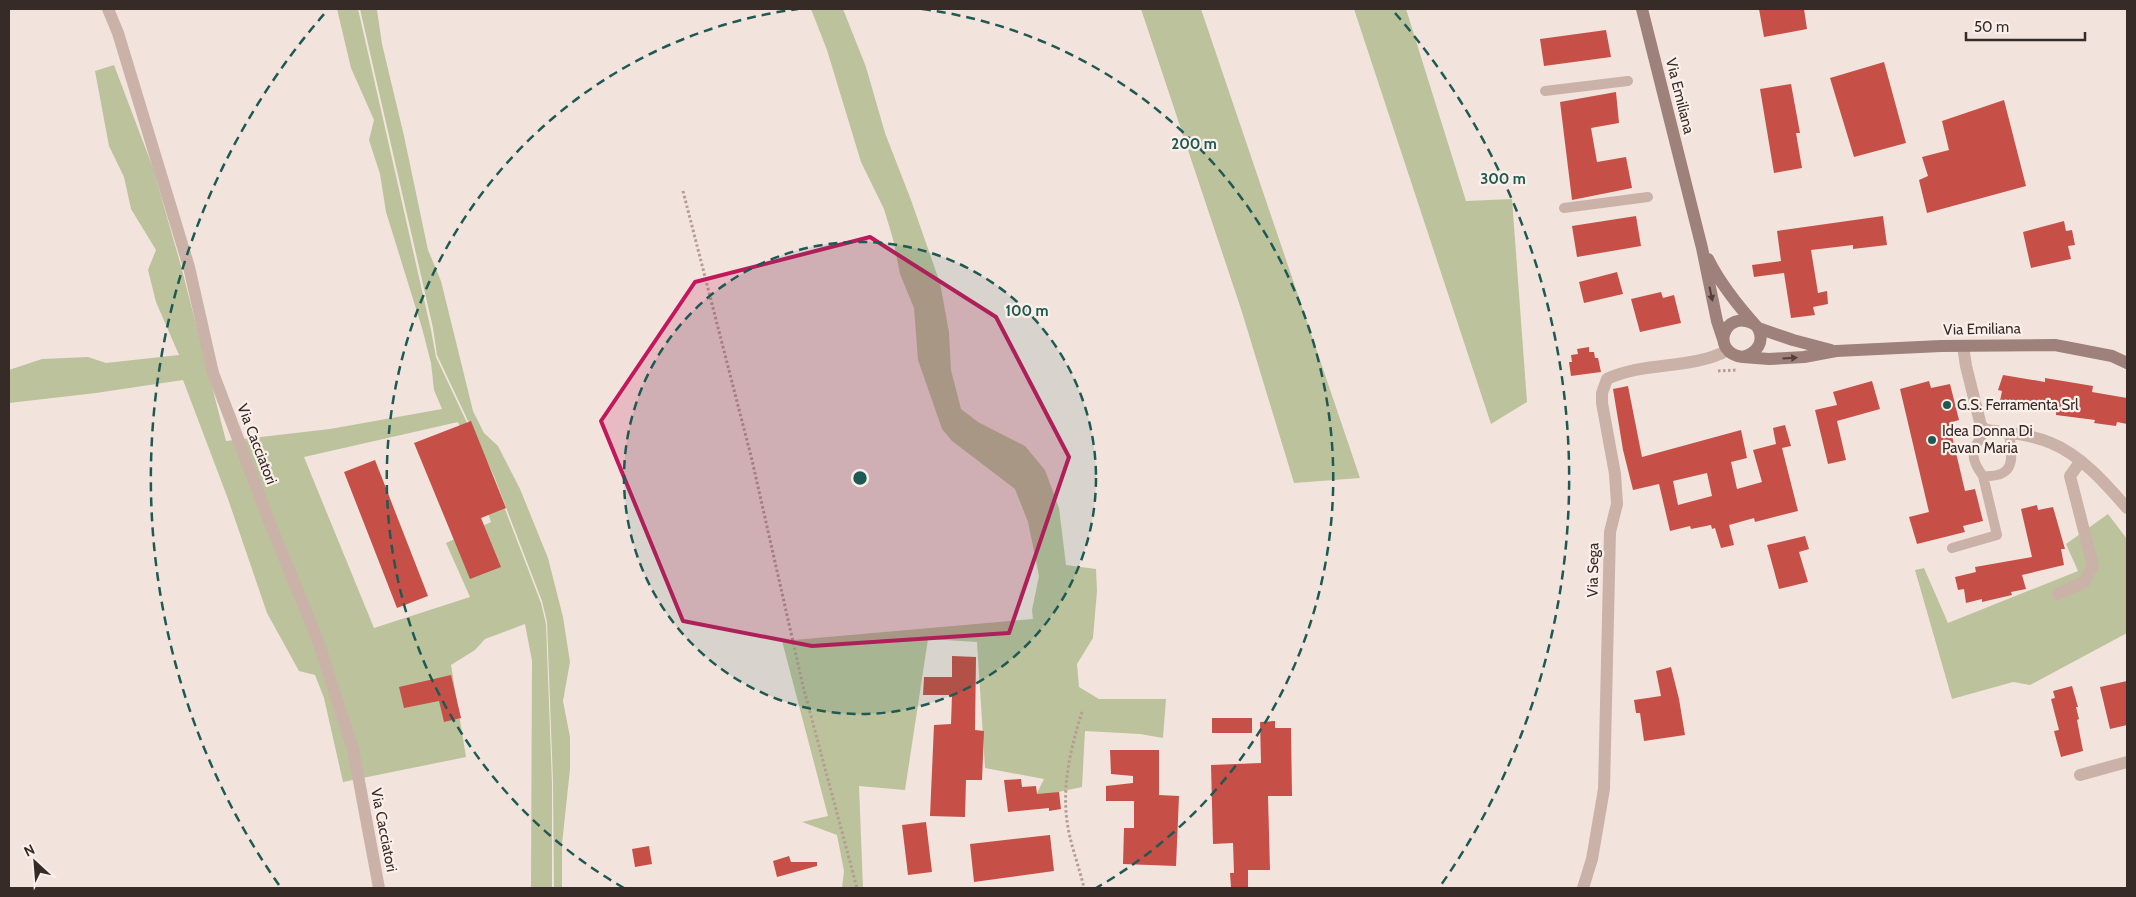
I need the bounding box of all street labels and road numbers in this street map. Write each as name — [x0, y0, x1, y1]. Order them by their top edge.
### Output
street label: Via Emiliana — [1662, 56, 1698, 137]
street label: Via Emiliana — [1943, 319, 2022, 339]
street label: Via Cacciatori — [233, 401, 281, 487]
street label: Via Sega — [1584, 542, 1602, 597]
street label: Via Cacciatori — [367, 787, 401, 873]

